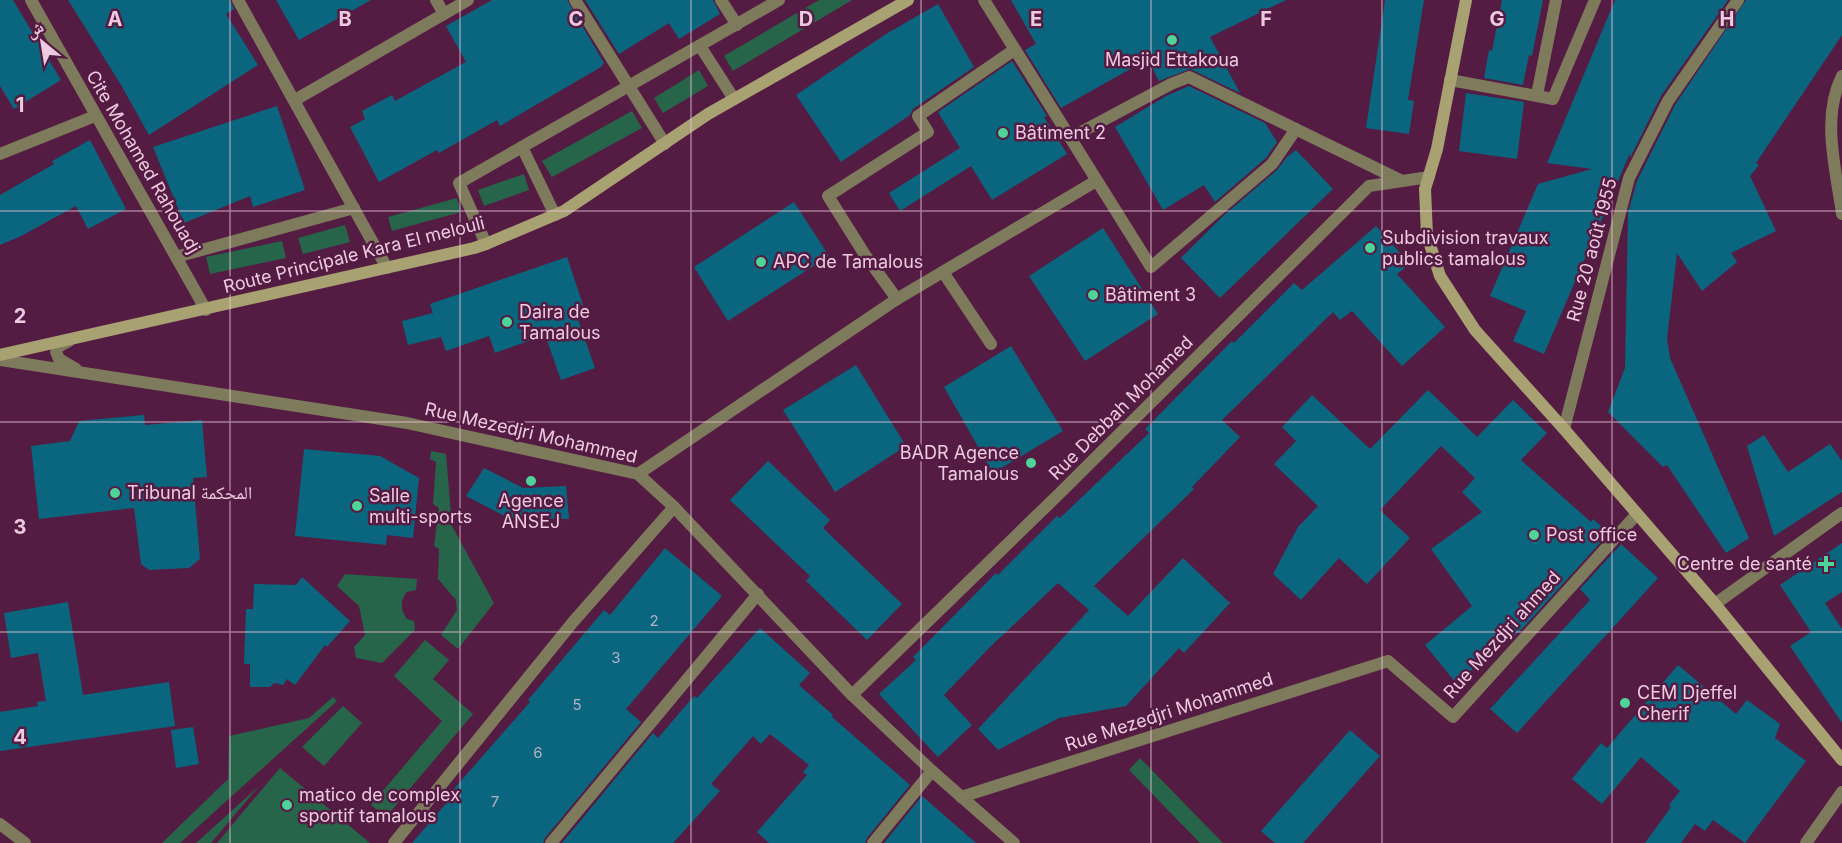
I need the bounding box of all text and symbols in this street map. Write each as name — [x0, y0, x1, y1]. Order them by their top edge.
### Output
text: A — [108, 7, 123, 31]
text: B — [338, 7, 352, 31]
text: C — [569, 7, 583, 31]
text: D — [799, 7, 813, 31]
text: E — [1030, 7, 1042, 31]
text: F — [1260, 7, 1272, 31]
text: G — [1489, 7, 1505, 31]
text: H — [1720, 7, 1734, 31]
north arrow — [12, 12, 72, 72]
text: ش — [22, 16, 47, 42]
marker: Masjid Ettakoua — [1165, 33, 1179, 47]
place label: Masjid Ettakoua — [1105, 49, 1239, 70]
street label: Cite Mohamed Rahouadj — [82, 66, 205, 257]
text: 1 — [16, 93, 24, 117]
place label: Bâtiment 2 — [1015, 122, 1106, 143]
marker: Bâtiment 2 — [996, 126, 1010, 140]
street label: Rue 20 août 1955 — [1562, 176, 1621, 324]
street label: Route Principale Kara El melouli — [221, 212, 487, 297]
place label: Subdivision travaux publics tamalous — [1382, 227, 1549, 269]
marker: Subdivision travaux publics tamalous — [1363, 241, 1377, 255]
place label: APC de Tamalous — [773, 251, 923, 272]
marker: APC de Tamalous — [754, 255, 768, 269]
place label: Bâtiment 3 — [1105, 284, 1196, 305]
marker: Bâtiment 3 — [1086, 288, 1100, 302]
place label: Daira de Tamalous — [519, 301, 601, 343]
text: 2 — [14, 304, 26, 328]
marker: Daira de Tamalous — [500, 315, 514, 329]
street label: Rue Debbah Mohamed — [1044, 331, 1197, 484]
street label: Rue Mezedjri Mohammed — [423, 398, 639, 467]
place label: BADR Agence Tamalous — [900, 442, 1019, 484]
marker: BADR Agence Tamalous — [1024, 456, 1038, 470]
marker: Agence ANSEJ — [524, 474, 538, 488]
place label: Tribunal المحكمة — [127, 482, 252, 503]
place label: Salle multi-sports — [369, 485, 472, 527]
marker: Tribunal المحكمة — [108, 486, 122, 500]
place label: Agence ANSEJ — [498, 490, 564, 532]
marker: Salle multi-sports — [350, 499, 364, 513]
text: 3 — [14, 515, 26, 539]
place label: Post office — [1546, 524, 1637, 545]
marker: Post office — [1527, 528, 1541, 542]
place label: Centre de santé — [1677, 553, 1812, 574]
marker: Centre de santé — [1817, 555, 1835, 573]
street label: Rue Mezdjri ahmed — [1439, 567, 1564, 703]
house number: 2 — [649, 611, 659, 630]
house number: 3 — [611, 648, 621, 667]
street label: Rue Mezedjri Mohammed — [1062, 668, 1275, 755]
place label: CEM Djeffel Cherif — [1637, 682, 1737, 724]
house number: 5 — [572, 695, 582, 714]
marker: CEM Djeffel Cherif — [1618, 696, 1632, 710]
text: 4 — [13, 725, 27, 749]
house number: 6 — [533, 743, 543, 762]
place label: matico de complex sportif tamalous — [299, 784, 460, 826]
house number: 7 — [491, 792, 499, 811]
marker: matico de complex sportif tamalous — [280, 798, 294, 812]

